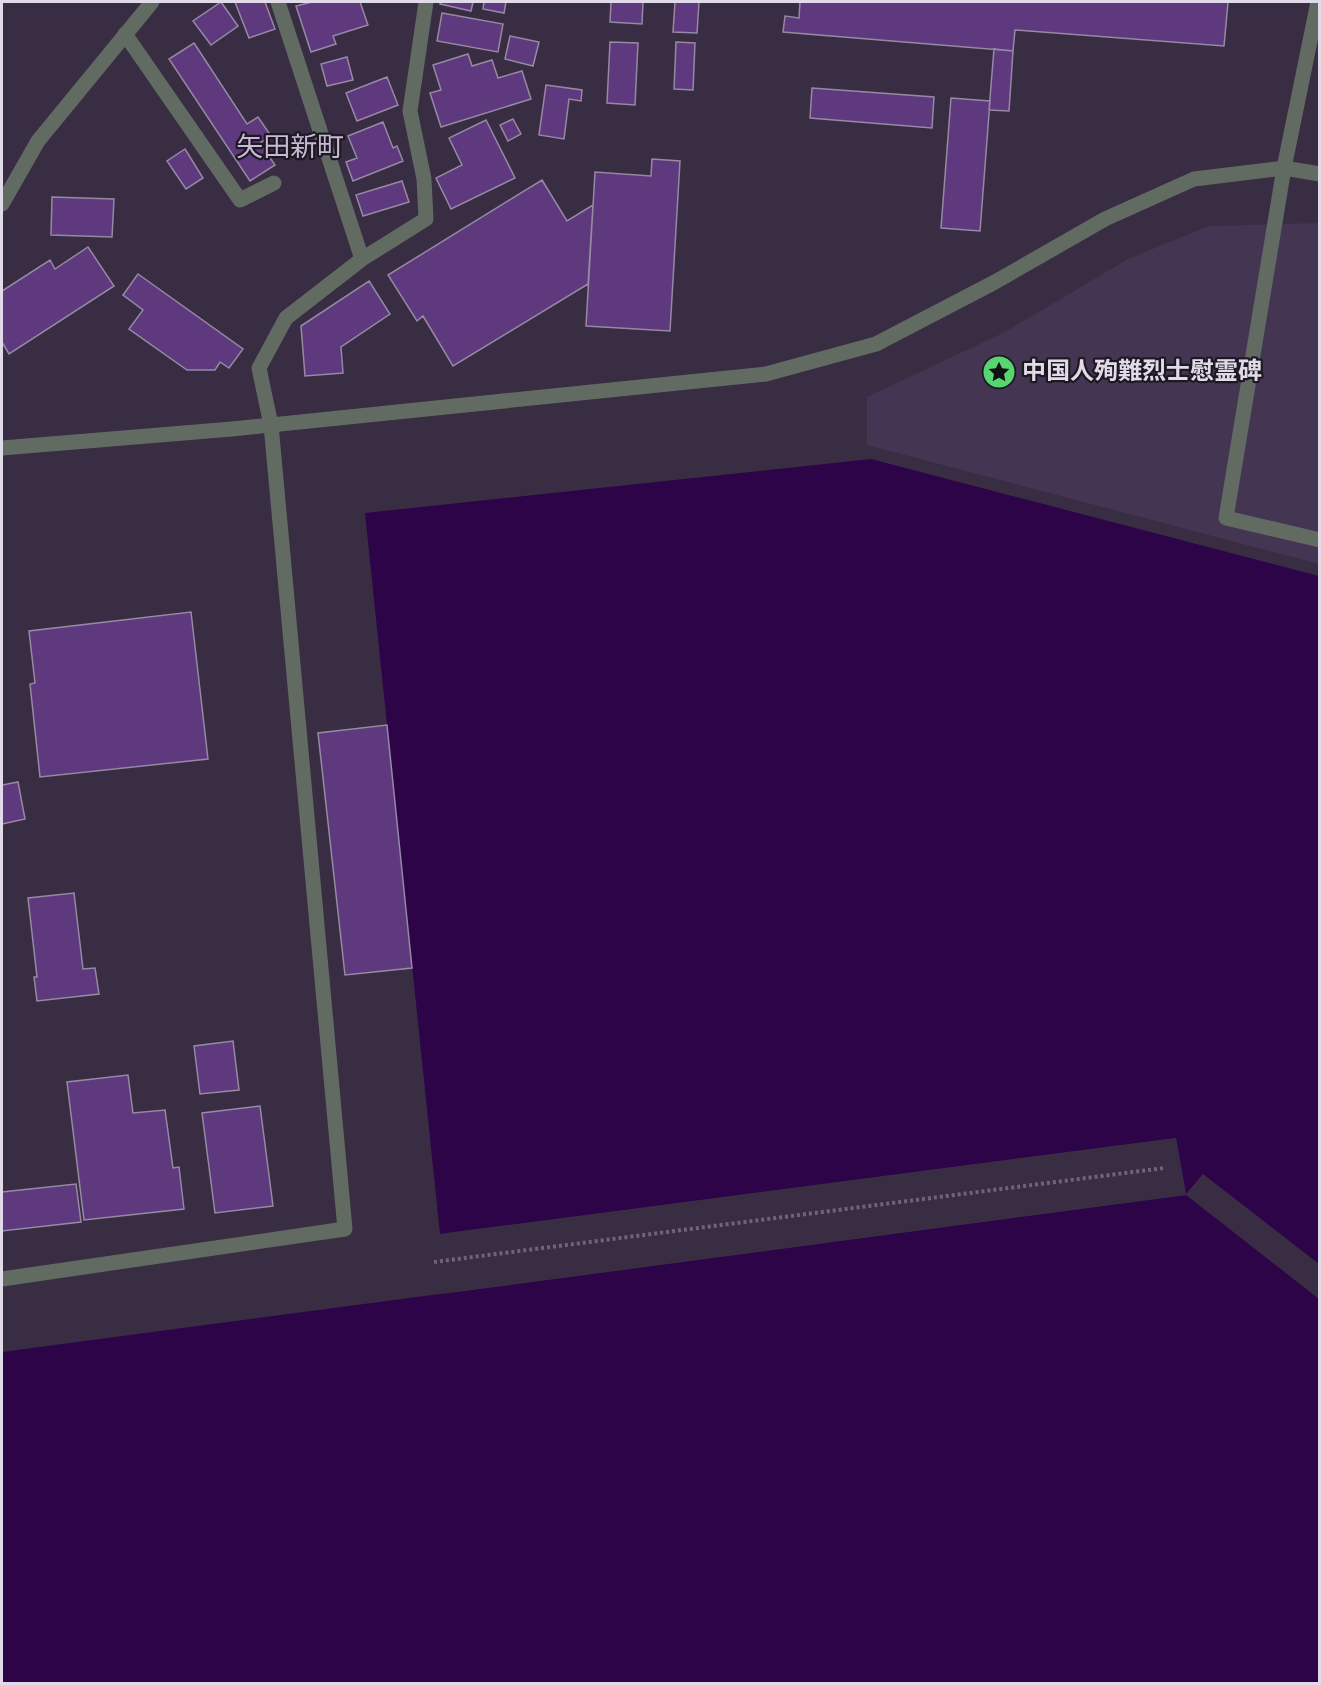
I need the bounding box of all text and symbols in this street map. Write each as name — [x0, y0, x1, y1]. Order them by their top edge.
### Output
district label: 矢田新町 — [236, 133, 344, 161]
place icon: 中国人殉難烈士慰霊碑 — [981, 354, 1017, 390]
place label: 中国人殉難烈士慰霊碑 — [1022, 358, 1262, 384]

